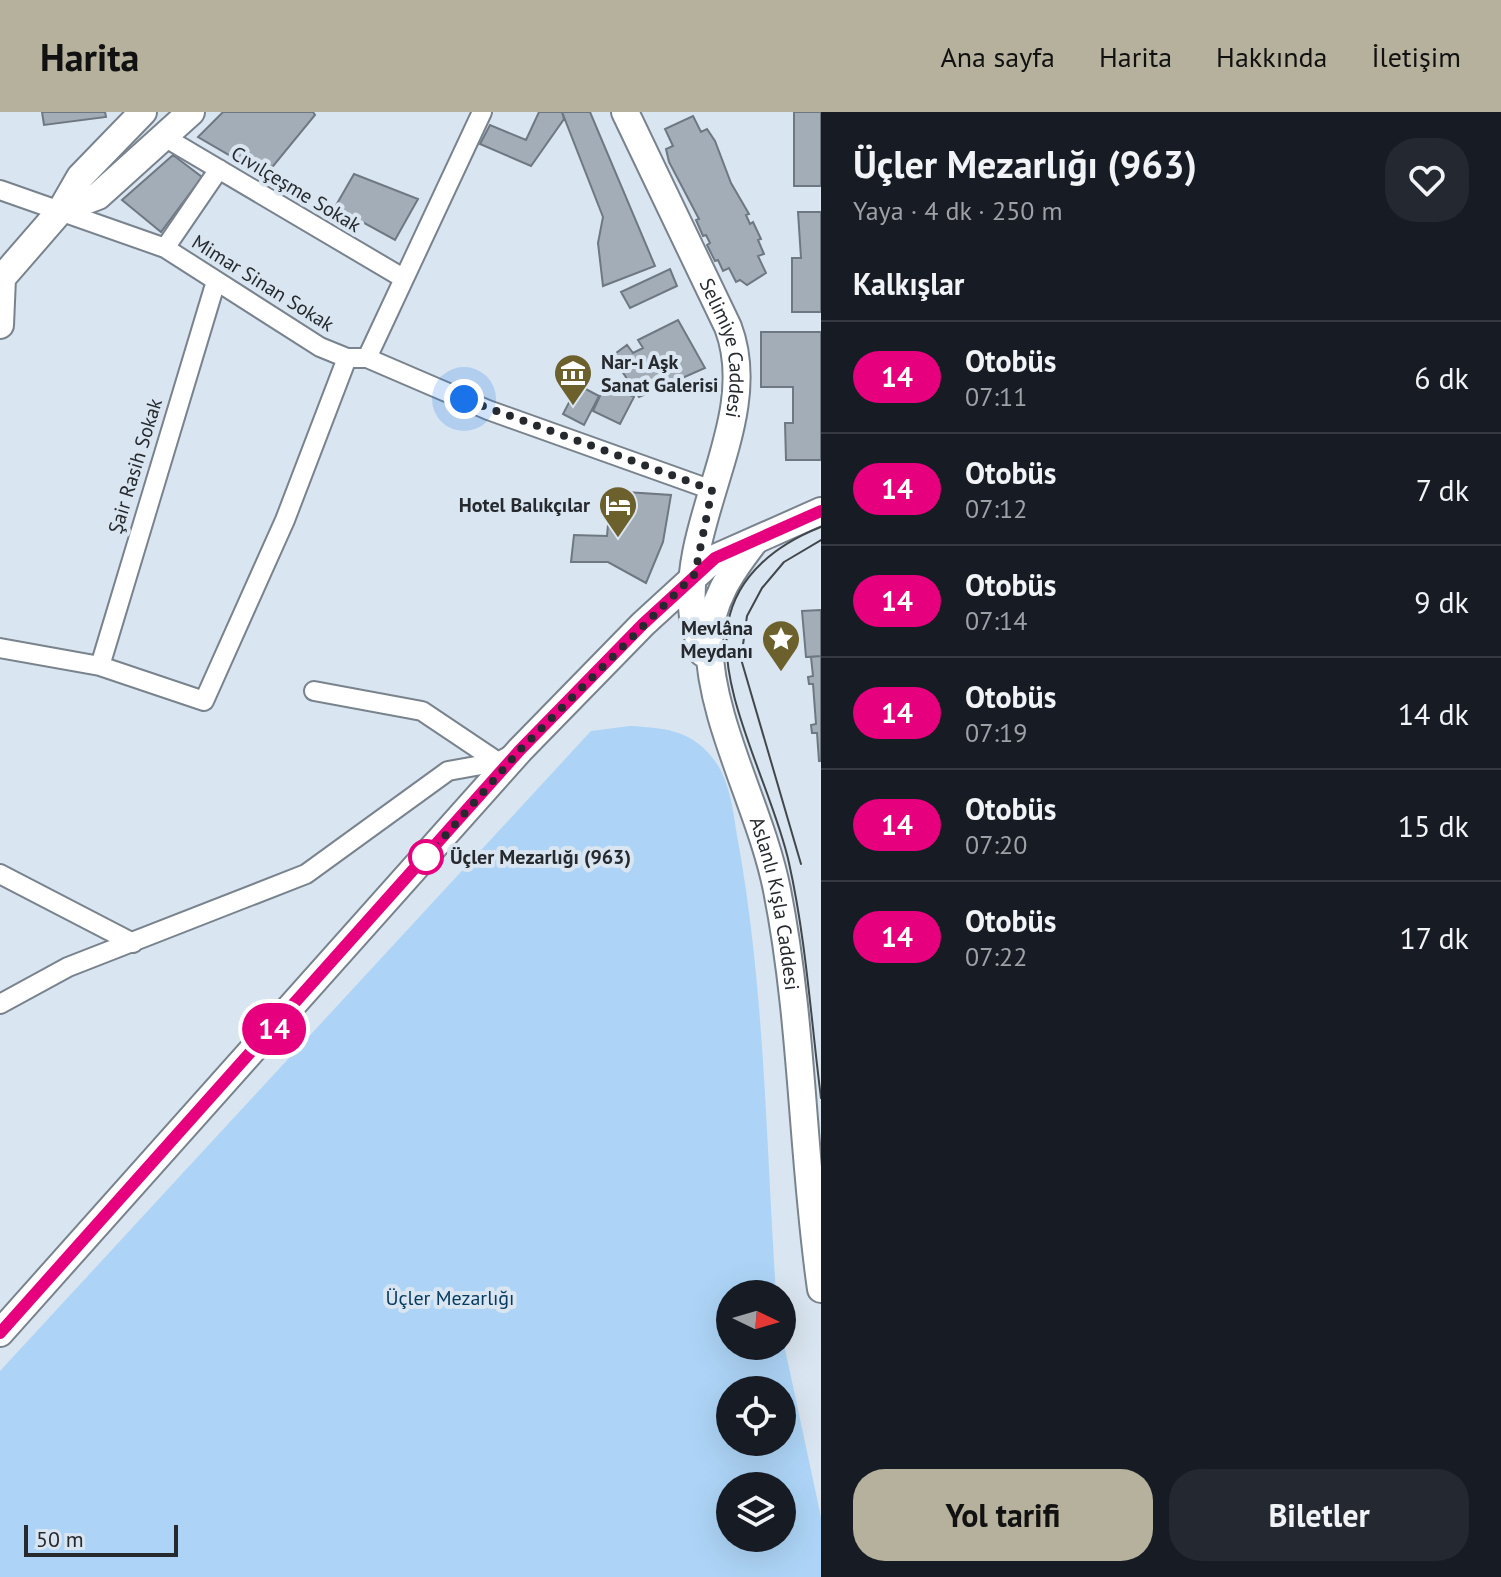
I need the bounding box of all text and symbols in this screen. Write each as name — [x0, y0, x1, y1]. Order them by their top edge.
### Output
text: Harita — [40, 32, 139, 81]
text: Ana sayfa — [940, 38, 1055, 75]
text: Harita — [1099, 38, 1172, 75]
text: Hakkında — [1216, 38, 1327, 75]
text: İletişim — [1371, 38, 1461, 75]
button: heart — [1385, 138, 1469, 222]
text: Üçler Mezarlığı (963) — [853, 139, 1197, 188]
street label: Cıvılçeşme Sokak — [226, 140, 366, 238]
text: Yaya · 4 dk · 250 m — [853, 194, 1063, 227]
street label: Mimar Sinan Sokak — [187, 229, 339, 337]
text: Kalkışlar — [853, 264, 964, 303]
street label: Selimiye Caddesi — [693, 274, 750, 420]
text: Otobüs — [965, 341, 1056, 380]
place label: Nar-ı Aşk Sanat Galerisi — [601, 349, 718, 398]
museum icon: Nar-ı Aşk Sanat Galerisi — [552, 352, 594, 407]
text: 14 — [881, 358, 913, 395]
text: 6 dk — [1414, 358, 1469, 397]
your location — [444, 379, 484, 419]
text: 07:11 — [965, 380, 1027, 413]
street label: Şair Rasih Sokak — [102, 395, 168, 537]
text: Otobüs — [965, 453, 1056, 492]
text: 14 — [881, 470, 913, 507]
text: 7 dk — [1416, 470, 1469, 509]
hotel icon: Hotel Balıkçılar — [597, 484, 639, 539]
place label: Hotel Balıkçılar — [459, 492, 590, 518]
text: 07:12 — [965, 492, 1027, 525]
text: Otobüs — [965, 565, 1056, 604]
text: 14 — [881, 582, 913, 619]
text: 9 dk — [1414, 582, 1469, 621]
text: 07:14 — [965, 604, 1027, 637]
place label: Mevlâna Meydanı — [681, 615, 753, 664]
place icon: Mevlâna Meydanı — [760, 618, 802, 673]
text: Otobüs — [965, 677, 1056, 716]
text: 14 — [881, 694, 913, 731]
text: 14 dk — [1398, 694, 1469, 733]
text: 07:19 — [965, 716, 1027, 749]
text: Otobüs — [965, 789, 1056, 828]
text: 14 — [881, 806, 913, 843]
text: 15 dk — [1398, 806, 1469, 845]
street label: Aslanlı Kışla Caddesi — [744, 813, 805, 992]
text: 07:20 — [965, 828, 1027, 861]
marker: Üçler Mezarlığı (963) — [409, 840, 443, 874]
place label: Üçler Mezarlığı (963) — [450, 844, 631, 870]
text: Otobüs — [965, 901, 1056, 940]
text: 14 — [881, 918, 913, 955]
text: 17 dk — [1399, 918, 1469, 957]
text: 07:22 — [965, 940, 1027, 973]
line badge: 14 — [238, 1003, 310, 1055]
text: 14 — [258, 1010, 290, 1047]
north arrow — [716, 1280, 796, 1360]
map controls — [716, 1280, 796, 1552]
park label: Üçler Mezarlığı — [386, 1285, 514, 1311]
button: locate — [716, 1376, 796, 1456]
button: Yol tarifi — [853, 1469, 1153, 1561]
button: Biletler — [1169, 1469, 1469, 1561]
button: layers — [716, 1472, 796, 1552]
scale bar — [24, 1521, 178, 1557]
text: 50 m — [36, 1525, 84, 1553]

